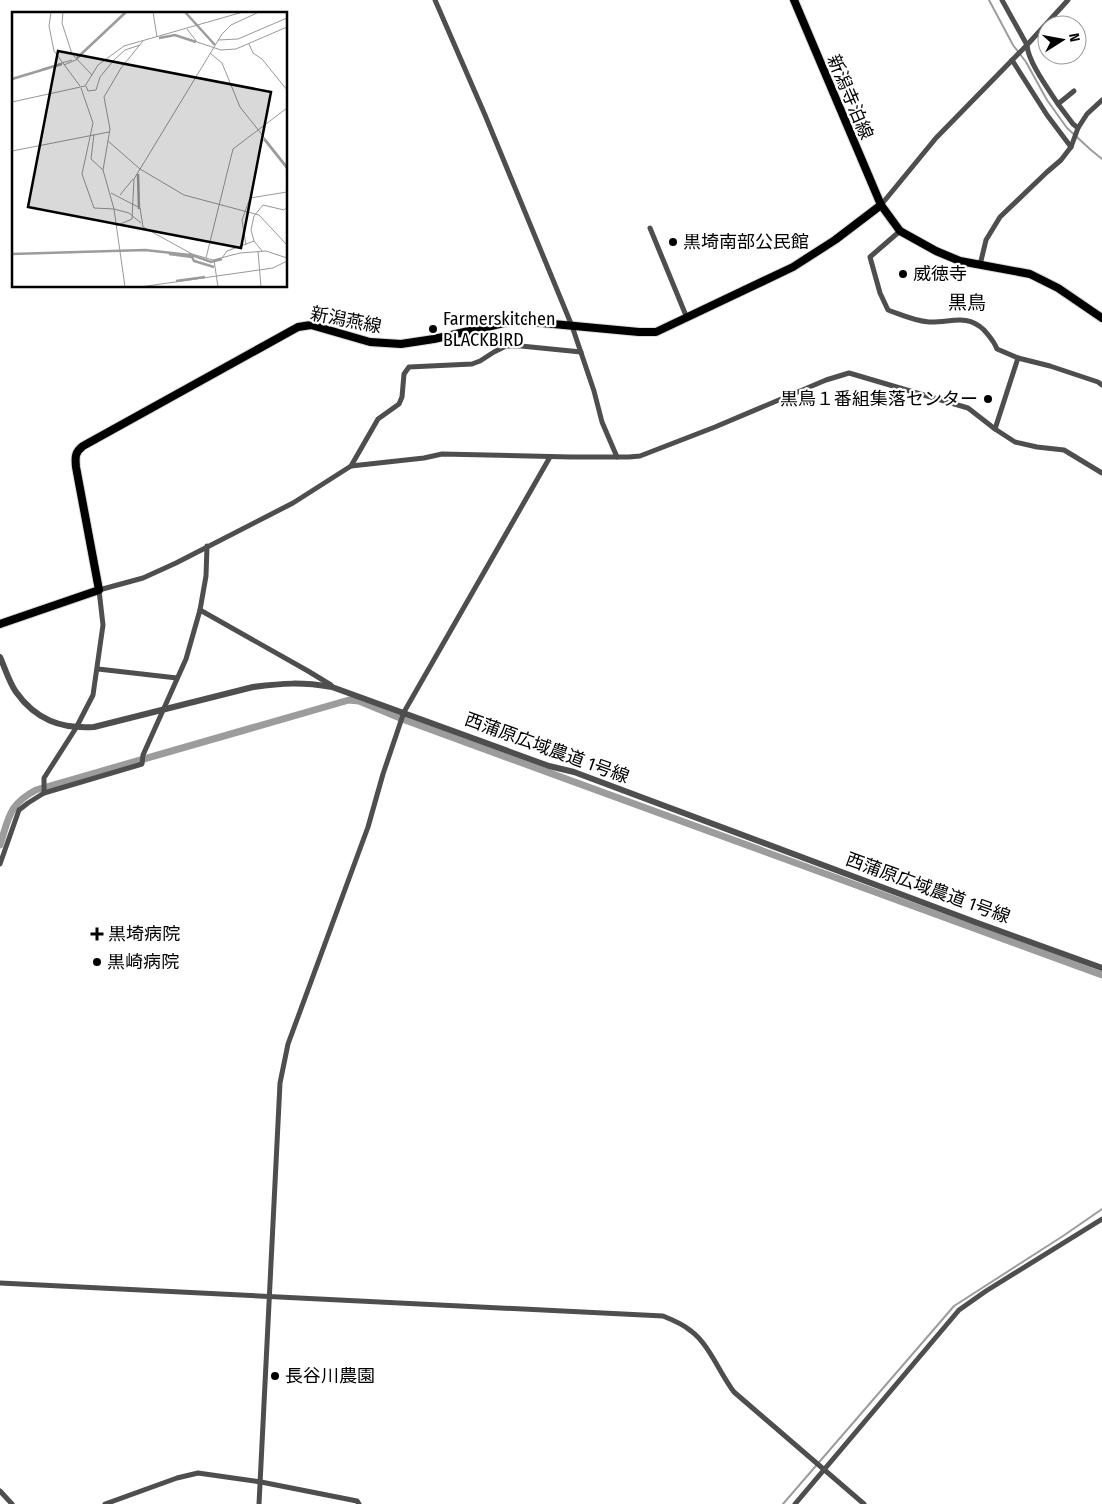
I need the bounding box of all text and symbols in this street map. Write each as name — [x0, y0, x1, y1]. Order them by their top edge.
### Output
inset map — [12, 12, 288, 288]
north arrow — [1037, 15, 1087, 65]
text: N — [1065, 32, 1083, 43]
street label: 新潟寺泊線 — [822, 51, 878, 143]
place label: 黒埼南部公民館 — [683, 231, 809, 253]
marker: 黒埼南部公民館 — [667, 236, 679, 248]
place label: 威徳寺 — [913, 263, 967, 285]
marker: 威徳寺 — [897, 268, 909, 280]
district label: 黒鳥 — [948, 291, 986, 314]
street label: 新潟燕線 — [309, 302, 383, 338]
place label: Farmerskitchen BLACKBIRD — [443, 308, 555, 351]
marker: Farmerskitchen BLACKBIRD — [427, 323, 439, 335]
place label: 黒鳥１番組集落センター — [780, 388, 978, 410]
marker: 黒鳥１番組集落センター — [982, 393, 994, 405]
street label: 西蒲原広域農道 1号線 — [462, 708, 632, 788]
street label: 西蒲原広域農道 1号線 — [843, 848, 1013, 928]
place label: 黒埼病院 — [108, 923, 180, 945]
marker: 黒埼病院 — [90, 927, 104, 941]
place label: 黒崎病院 — [107, 951, 179, 973]
marker: 黒崎病院 — [91, 956, 103, 968]
place label: 長谷川農園 — [285, 1365, 375, 1387]
marker: 長谷川農園 — [269, 1370, 281, 1382]

